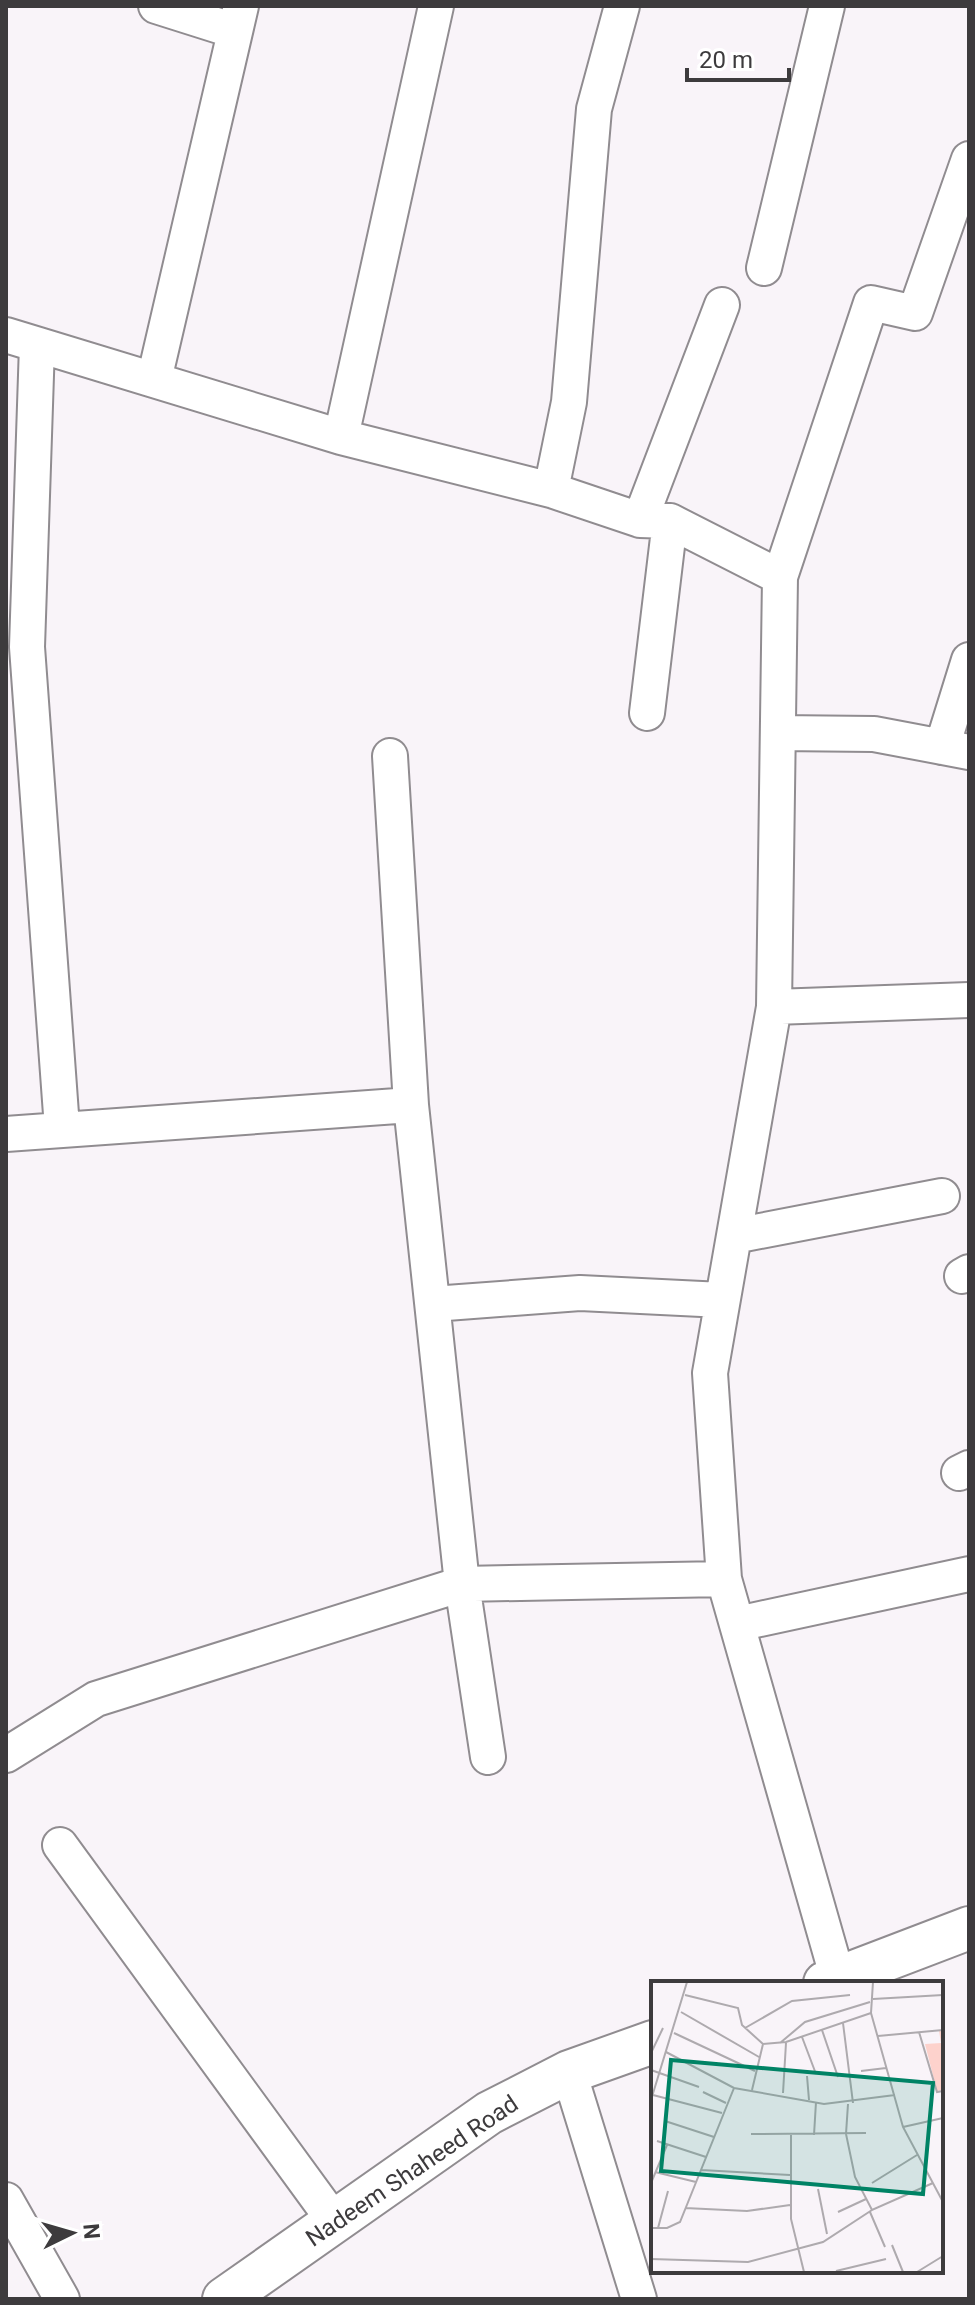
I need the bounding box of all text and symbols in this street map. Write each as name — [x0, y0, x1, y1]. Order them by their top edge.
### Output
scale bar — [687, 32, 789, 82]
text: 20 m — [699, 46, 753, 74]
inset map — [651, 1981, 943, 2273]
street label: Nadeem Shaheed Road — [301, 2090, 523, 2252]
north arrow — [32, 2193, 112, 2273]
text: N — [78, 2222, 105, 2240]

